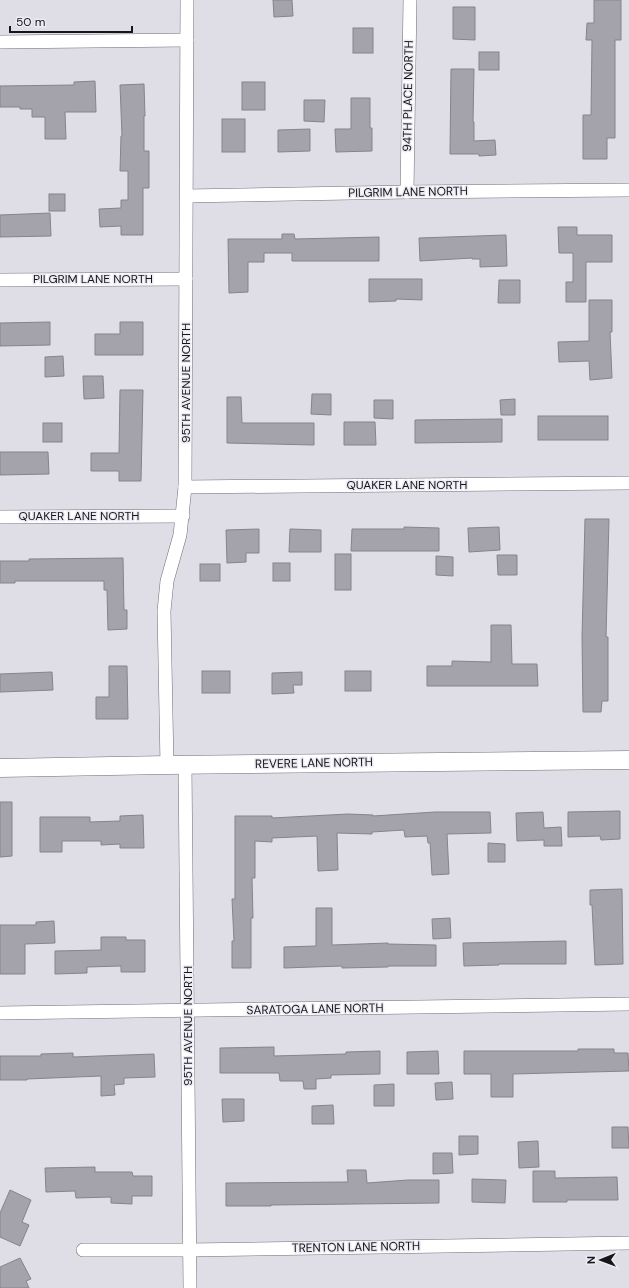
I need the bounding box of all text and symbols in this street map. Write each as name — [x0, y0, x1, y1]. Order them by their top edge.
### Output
scale bar — [10, 8, 132, 34]
text: 50 m — [16, 14, 45, 30]
street label: 94TH PLACE NORTH — [399, 40, 417, 152]
street label: PILGRIM LANE NORTH — [348, 183, 468, 201]
street label: PILGRIM LANE NORTH — [33, 271, 153, 287]
street label: 95TH AVENUE NORTH — [178, 323, 194, 443]
street label: QUAKER LANE NORTH — [346, 477, 468, 493]
street label: QUAKER LANE NORTH — [18, 508, 140, 524]
street label: REVERE LANE NORTH — [255, 754, 373, 772]
street label: 95TH AVENUE NORTH — [180, 966, 196, 1086]
street label: SARATOGA LANE NORTH — [246, 1000, 384, 1018]
street label: TRENTON LANE NORTH — [292, 1238, 420, 1256]
north arrow — [581, 1240, 621, 1280]
text: N — [584, 1256, 598, 1264]

